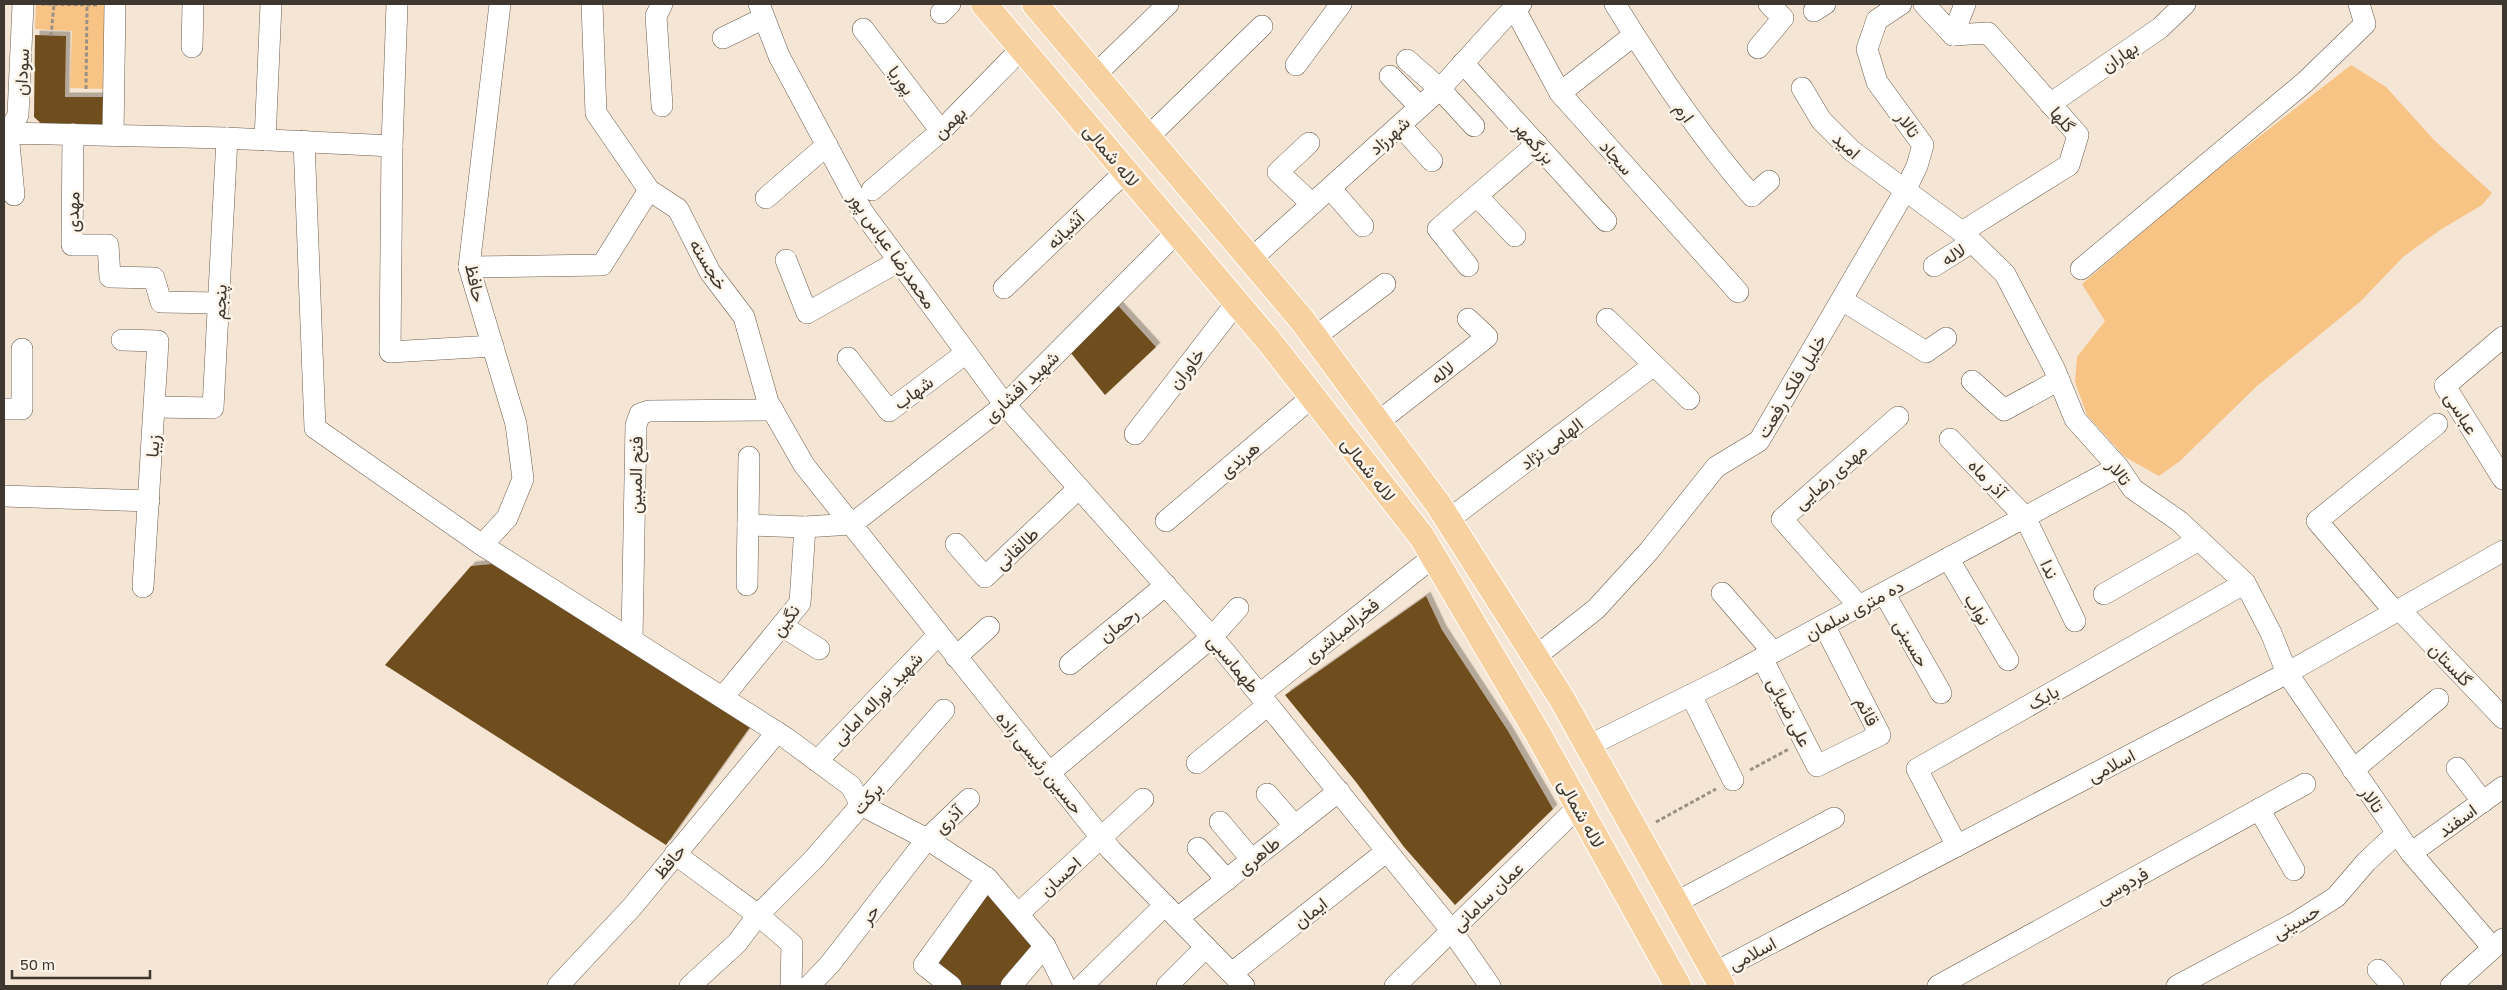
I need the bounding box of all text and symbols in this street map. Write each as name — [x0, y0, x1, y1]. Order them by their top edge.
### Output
street label: بهاران — [2096, 35, 2142, 77]
street label: سودان — [9, 48, 34, 96]
street label: پوریا — [882, 61, 920, 100]
street label: ارم — [1669, 98, 1700, 128]
street label: بهمن — [928, 101, 971, 144]
street label: گلها — [2045, 101, 2080, 137]
street label: تالار — [1891, 106, 1926, 142]
street label: شهرزاد — [1364, 111, 1415, 160]
street label: بزرگمهر — [1508, 115, 1560, 169]
street label: لاله شمالی — [1079, 119, 1145, 192]
street label: امید — [1829, 127, 1865, 163]
street label: سجاد — [1596, 135, 1638, 179]
street label: محمدرضا عباس پور — [842, 186, 941, 314]
street label: مهدی — [61, 191, 84, 233]
street label: آشیانه — [1042, 206, 1090, 253]
street label: خجسته — [685, 234, 733, 294]
street label: لاله — [1937, 238, 1969, 270]
street label: حافظ — [461, 262, 491, 304]
street label: پنجم — [207, 284, 233, 320]
street label: خلیل فلک رفعت — [1751, 330, 1831, 442]
street label: خاوران — [1163, 343, 1210, 394]
street label: شهید افشاری — [979, 346, 1064, 427]
street label: لاله — [1425, 356, 1459, 388]
street label: شهاب — [889, 370, 938, 415]
street label: عباسی — [2440, 388, 2484, 439]
street label: الهامی نژاد — [1515, 412, 1588, 475]
street label: لاله شمالی — [1336, 433, 1401, 506]
street label: زیبا — [140, 434, 165, 458]
street label: فتح المبین — [623, 436, 649, 514]
street label: هرندی — [1214, 436, 1264, 483]
street label: مهدی رضایی — [1789, 438, 1872, 514]
street label: آذر ماه — [1963, 454, 2013, 504]
street label: تالار — [2102, 454, 2137, 490]
street label: طالقانی — [989, 522, 1043, 575]
street label: ندا — [2036, 556, 2064, 582]
street label: ده متری سلمان — [1801, 574, 1908, 645]
street label: نواب — [1959, 589, 1996, 629]
street label: فخرالمباشری — [1299, 593, 1384, 668]
street label: نگین — [766, 600, 805, 641]
street label: رحمان — [1094, 602, 1143, 647]
street label: حسینی — [1889, 615, 1934, 671]
street label: طهماسبی — [1202, 629, 1265, 697]
street label: گلستان — [2425, 637, 2477, 691]
street label: شهید نوراله امانی — [827, 647, 927, 750]
street label: علی ضیائی — [1762, 674, 1817, 751]
street label: بابک — [2024, 680, 2062, 714]
street label: قائم — [1850, 693, 1885, 730]
street label: حسین رئیسی زاده — [991, 706, 1088, 819]
street label: اسلامی — [2083, 743, 2139, 788]
street label: لاله شمالی — [1553, 775, 1610, 852]
street label: برکت — [847, 777, 888, 819]
street label: تالار — [2355, 781, 2390, 817]
street label: اسفند — [2433, 798, 2481, 842]
street label: آذری — [929, 799, 969, 839]
street label: طاهری — [1232, 831, 1284, 880]
street label: حافظ — [648, 839, 690, 883]
street label: احسان — [1035, 852, 1085, 900]
street label: عمان سامانی — [1447, 856, 1528, 936]
street label: فردوسی — [2092, 862, 2152, 909]
street label: ایمان — [1289, 892, 1331, 932]
street label: حسینی — [2268, 899, 2324, 944]
street label: حر — [854, 900, 884, 930]
street label: اسلامی — [1724, 931, 1780, 976]
scale bar — [12, 948, 150, 980]
text: 50 m — [20, 955, 55, 973]

